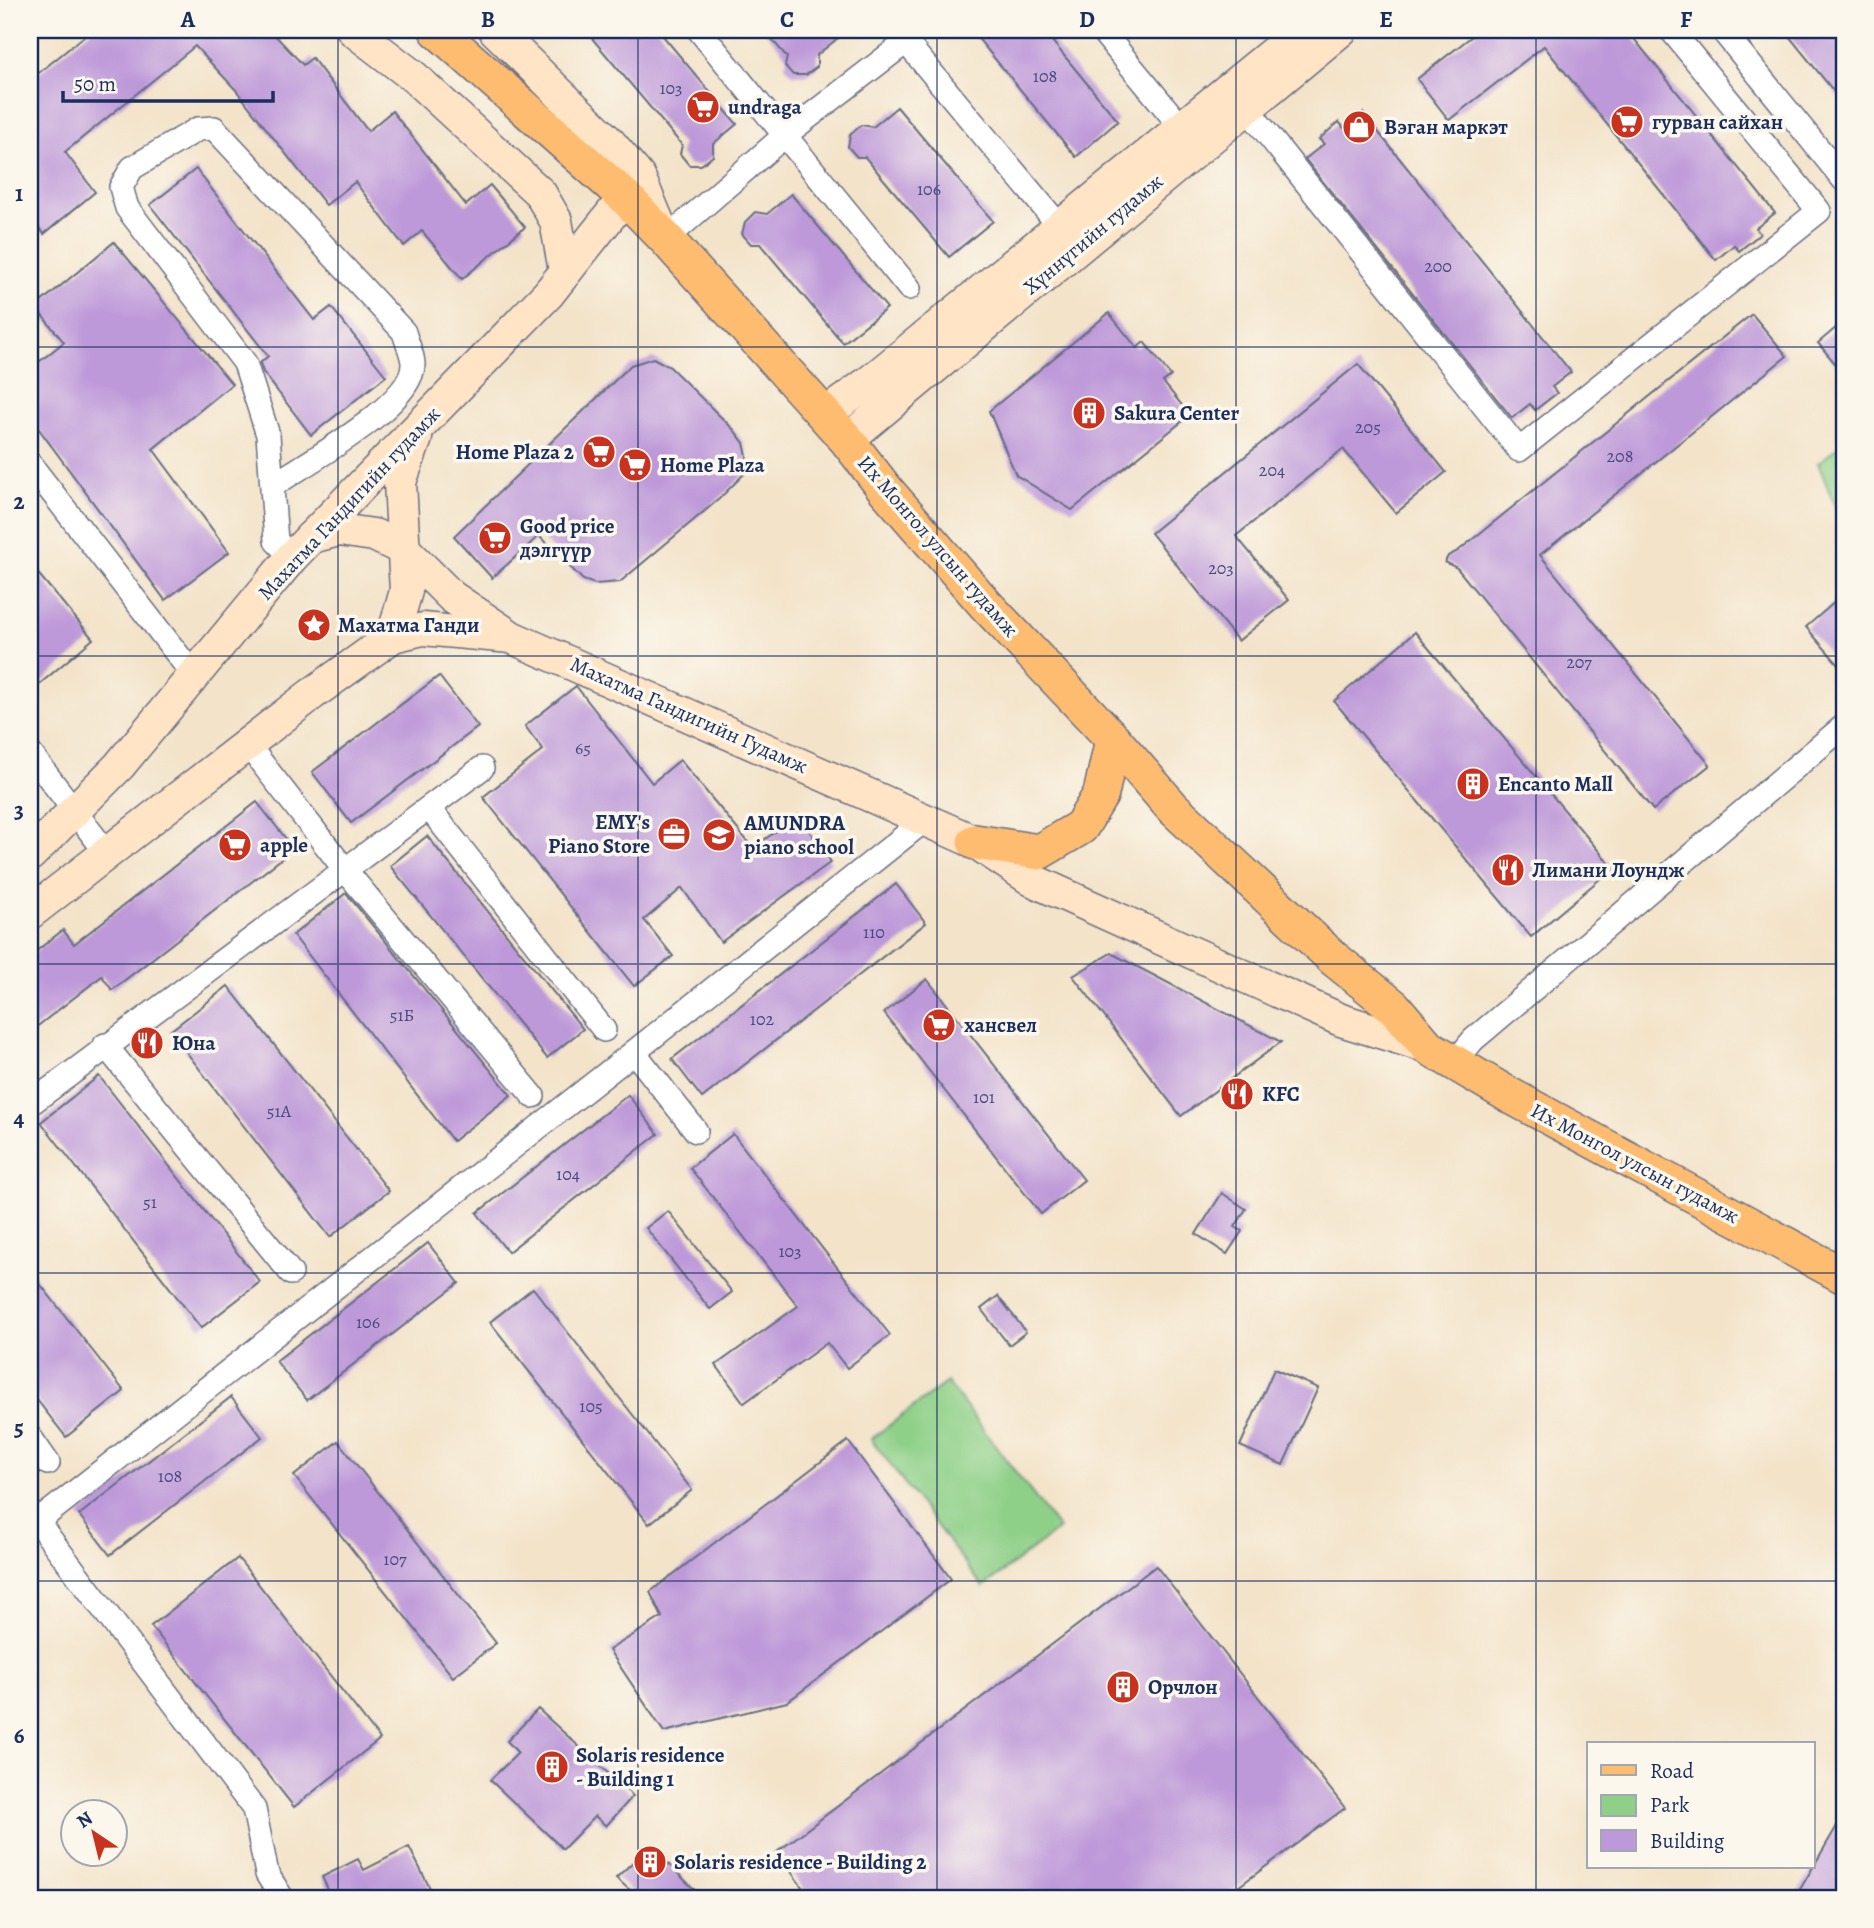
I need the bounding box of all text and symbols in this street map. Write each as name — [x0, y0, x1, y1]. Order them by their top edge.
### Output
text: A — [180, 4, 196, 35]
text: B — [481, 4, 495, 35]
text: C — [780, 4, 794, 35]
text: D — [1079, 4, 1095, 35]
text: E — [1379, 4, 1393, 35]
text: F — [1680, 4, 1693, 35]
scale bar — [63, 60, 273, 104]
house number: 108 — [1033, 64, 1057, 88]
text: 50 m — [74, 70, 116, 98]
house number: 103 — [659, 76, 683, 100]
supermarket icon: undraga — [684, 88, 722, 126]
place label: undraga — [728, 93, 803, 121]
supermarket icon: гурван сайхан — [1608, 103, 1646, 141]
shop icon: Вэган маркэт — [1340, 108, 1378, 146]
place label: гурван сайхан — [1652, 108, 1783, 136]
place label: Вэган маркэт — [1384, 113, 1508, 141]
street label: Хүннүгийн гудамж — [1017, 167, 1169, 301]
house number: 106 — [917, 177, 941, 201]
text: 1 — [15, 178, 23, 209]
house number: 200 — [1424, 254, 1452, 278]
building icon: Sakura Center — [1070, 394, 1108, 432]
place label: Sakura Center — [1114, 399, 1239, 427]
street label: Махатма Гандигийн гудамж — [252, 400, 447, 606]
house number: 205 — [1355, 415, 1381, 439]
supermarket icon: Home Plaza 2 — [580, 433, 618, 471]
place label: Home Plaza 2 — [456, 438, 574, 466]
house number: 208 — [1607, 444, 1633, 468]
supermarket icon: Home Plaza — [616, 446, 654, 484]
street label: Их Монгол улсын гудамж — [851, 449, 1025, 643]
place label: Home Plaza — [660, 451, 765, 479]
house number: 204 — [1259, 458, 1285, 482]
text: 2 — [13, 486, 25, 517]
place label: Good price дэлгүүр — [519, 512, 615, 564]
supermarket icon: Good price дэлгүүр — [476, 519, 514, 557]
house number: 203 — [1208, 556, 1234, 580]
place icon: Махатма Ганди — [295, 606, 333, 644]
place label: Махатма Ганди — [338, 611, 479, 639]
street label: Махатма Гандигийн Гудамж — [566, 650, 812, 780]
house number: 207 — [1566, 650, 1592, 674]
house number: 65 — [575, 736, 591, 760]
building icon: Encanto Mall — [1454, 765, 1492, 803]
place label: Encanto Mall — [1498, 770, 1613, 798]
text: 3 — [14, 795, 24, 826]
place label: EMY's Piano Store — [548, 808, 650, 860]
place label: AMUNDRA piano school — [743, 809, 854, 861]
office icon: EMY's Piano Store — [655, 815, 693, 853]
school or university icon: AMUNDRA piano school — [700, 816, 738, 854]
supermarket icon: apple — [216, 826, 254, 864]
place label: apple — [260, 831, 308, 859]
restaurant icon: Лимани Лоундж — [1489, 851, 1527, 889]
place label: Лимани Лоундж — [1532, 856, 1685, 884]
house number: 110 — [863, 920, 885, 944]
house number: 51Б — [390, 1003, 414, 1027]
supermarket icon: хансвел — [920, 1006, 958, 1044]
house number: 102 — [750, 1007, 775, 1031]
place label: хансвел — [964, 1011, 1037, 1039]
restaurant icon: Юна — [128, 1024, 166, 1062]
place label: Юна — [172, 1029, 215, 1057]
restaurant icon: KFC — [1218, 1075, 1256, 1113]
place label: KFC — [1262, 1080, 1300, 1108]
house number: 101 — [973, 1085, 995, 1109]
street label: Их Монгол улсын гудамж — [1526, 1096, 1744, 1230]
house number: 51A — [267, 1099, 292, 1123]
text: 4 — [14, 1103, 25, 1134]
house number: 104 — [556, 1162, 580, 1186]
house number: 51 — [143, 1190, 157, 1214]
house number: 103 — [778, 1239, 802, 1263]
house number: 106 — [356, 1310, 380, 1334]
house number: 105 — [579, 1394, 603, 1418]
text: 5 — [14, 1412, 24, 1443]
house number: 108 — [158, 1464, 182, 1488]
house number: 107 — [383, 1547, 407, 1571]
building icon: Орчлон — [1104, 1668, 1142, 1706]
place label: Орчлон — [1148, 1673, 1218, 1701]
text: 6 — [14, 1720, 25, 1751]
place label: Solaris residence - Building 1 — [576, 1741, 725, 1793]
legend — [1587, 1742, 1814, 1868]
building icon: Solaris residence - Building 1 — [533, 1748, 571, 1786]
text: Road — [1650, 1757, 1694, 1785]
text: Park — [1650, 1791, 1690, 1819]
north arrow — [60, 1798, 130, 1868]
text: N — [72, 1805, 98, 1835]
text: Building — [1650, 1827, 1725, 1855]
building icon: Solaris residence - Building 2 — [631, 1843, 669, 1881]
place label: Solaris residence - Building 2 — [674, 1848, 926, 1876]

